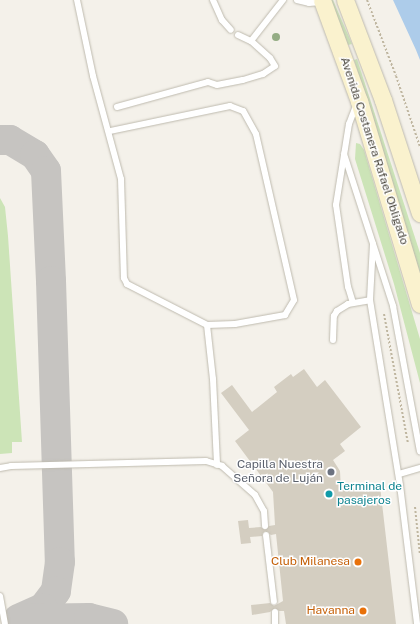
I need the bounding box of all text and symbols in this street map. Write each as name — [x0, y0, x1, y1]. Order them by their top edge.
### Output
street label: Avenida Costanera Rafael Obligado — [337, 55, 411, 247]
place label: Capilla Nuestra Señora de Luján — [233, 458, 323, 486]
marker: Capilla Nuestra Señora de Luján — [326, 467, 336, 477]
place label: Terminal de pasajeros — [337, 480, 402, 508]
marker: Terminal de pasajeros — [324, 489, 334, 499]
place label: Club Milanesa — [271, 555, 350, 569]
marker: Club Milanesa — [353, 557, 363, 567]
place label: Havanna — [306, 604, 355, 618]
marker: Havanna — [358, 606, 368, 616]

